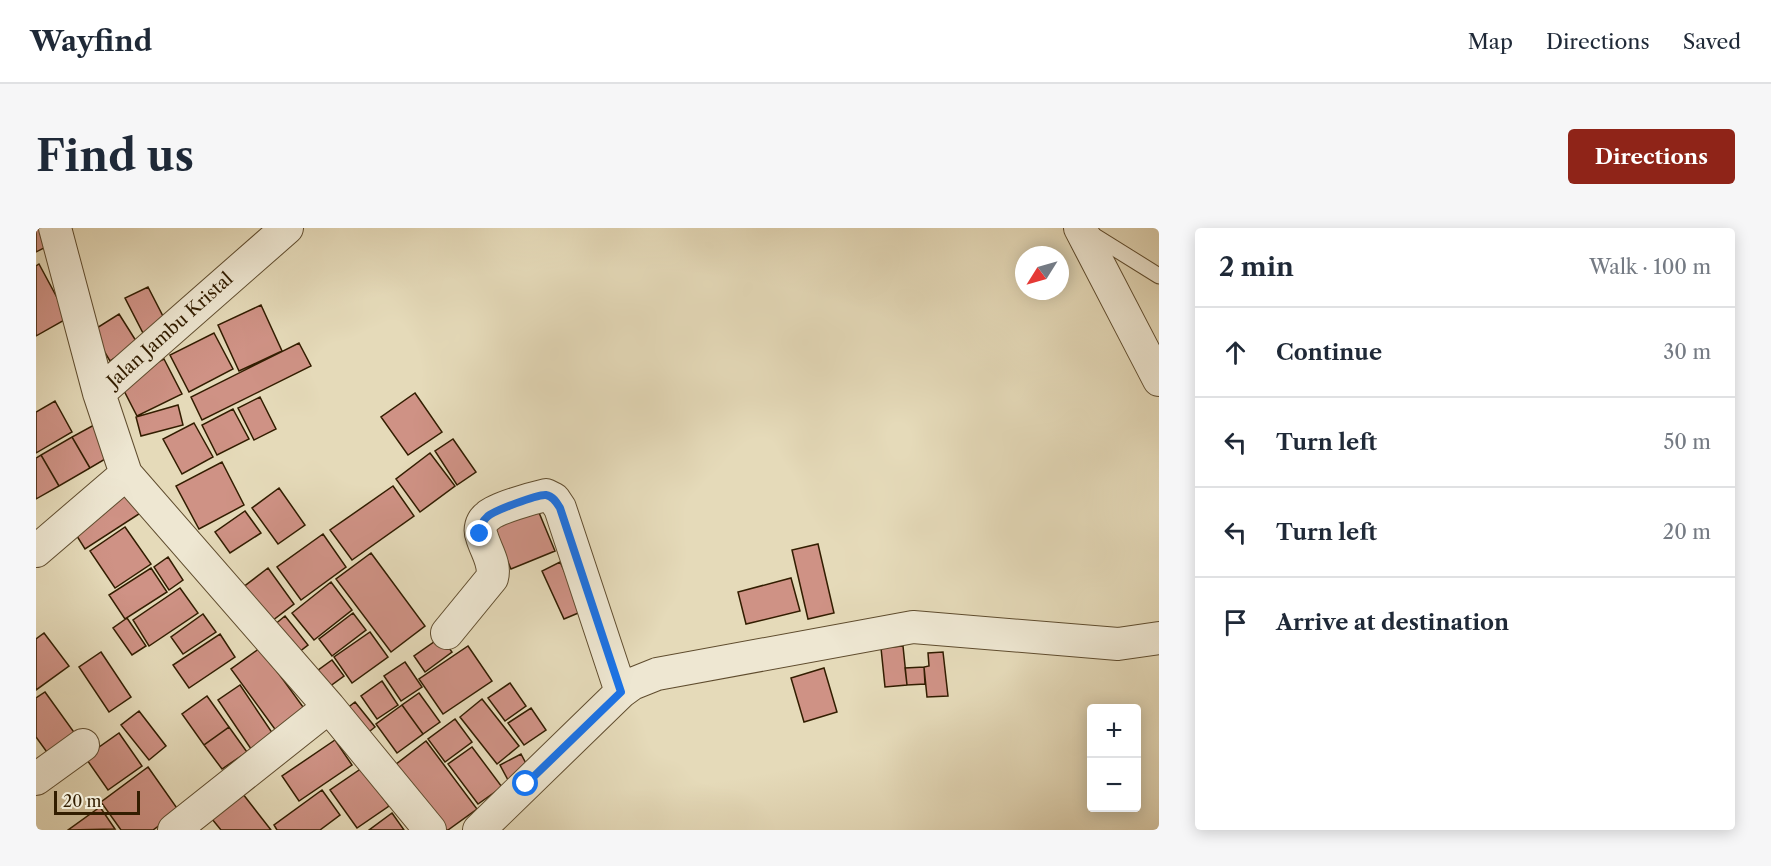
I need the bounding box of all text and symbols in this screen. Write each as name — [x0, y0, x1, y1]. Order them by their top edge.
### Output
text: Wayfind — [30, 24, 152, 58]
text: Map — [1468, 29, 1513, 54]
text: Directions — [1546, 29, 1650, 54]
text: Saved — [1683, 29, 1741, 54]
button: Directions — [1568, 129, 1735, 184]
text: Find us — [36, 130, 194, 182]
north arrow — [1015, 246, 1069, 300]
text: 2 min — [1219, 251, 1294, 283]
text: Walk · 100 m — [1589, 255, 1711, 279]
street label: Jalan Jambu Kristal — [100, 268, 237, 394]
icon: ahead — [1219, 336, 1252, 369]
text: Continue — [1276, 339, 1382, 366]
text: 30 m — [1663, 340, 1711, 364]
icon: left — [1219, 426, 1252, 459]
text: Turn left — [1276, 429, 1377, 456]
text: 50 m — [1664, 430, 1711, 454]
icon: left — [1219, 516, 1252, 549]
text: Turn left — [1276, 519, 1377, 546]
route end — [466, 520, 492, 546]
text: 20 m — [1663, 520, 1711, 544]
icon: arrive — [1219, 606, 1252, 639]
text: Arrive at destination — [1276, 609, 1509, 636]
map controls — [1087, 704, 1141, 812]
button: + — [1087, 704, 1141, 758]
button: − — [1087, 758, 1141, 812]
route start — [512, 770, 538, 796]
scale bar — [54, 788, 140, 816]
text: 20 m — [63, 791, 102, 811]

